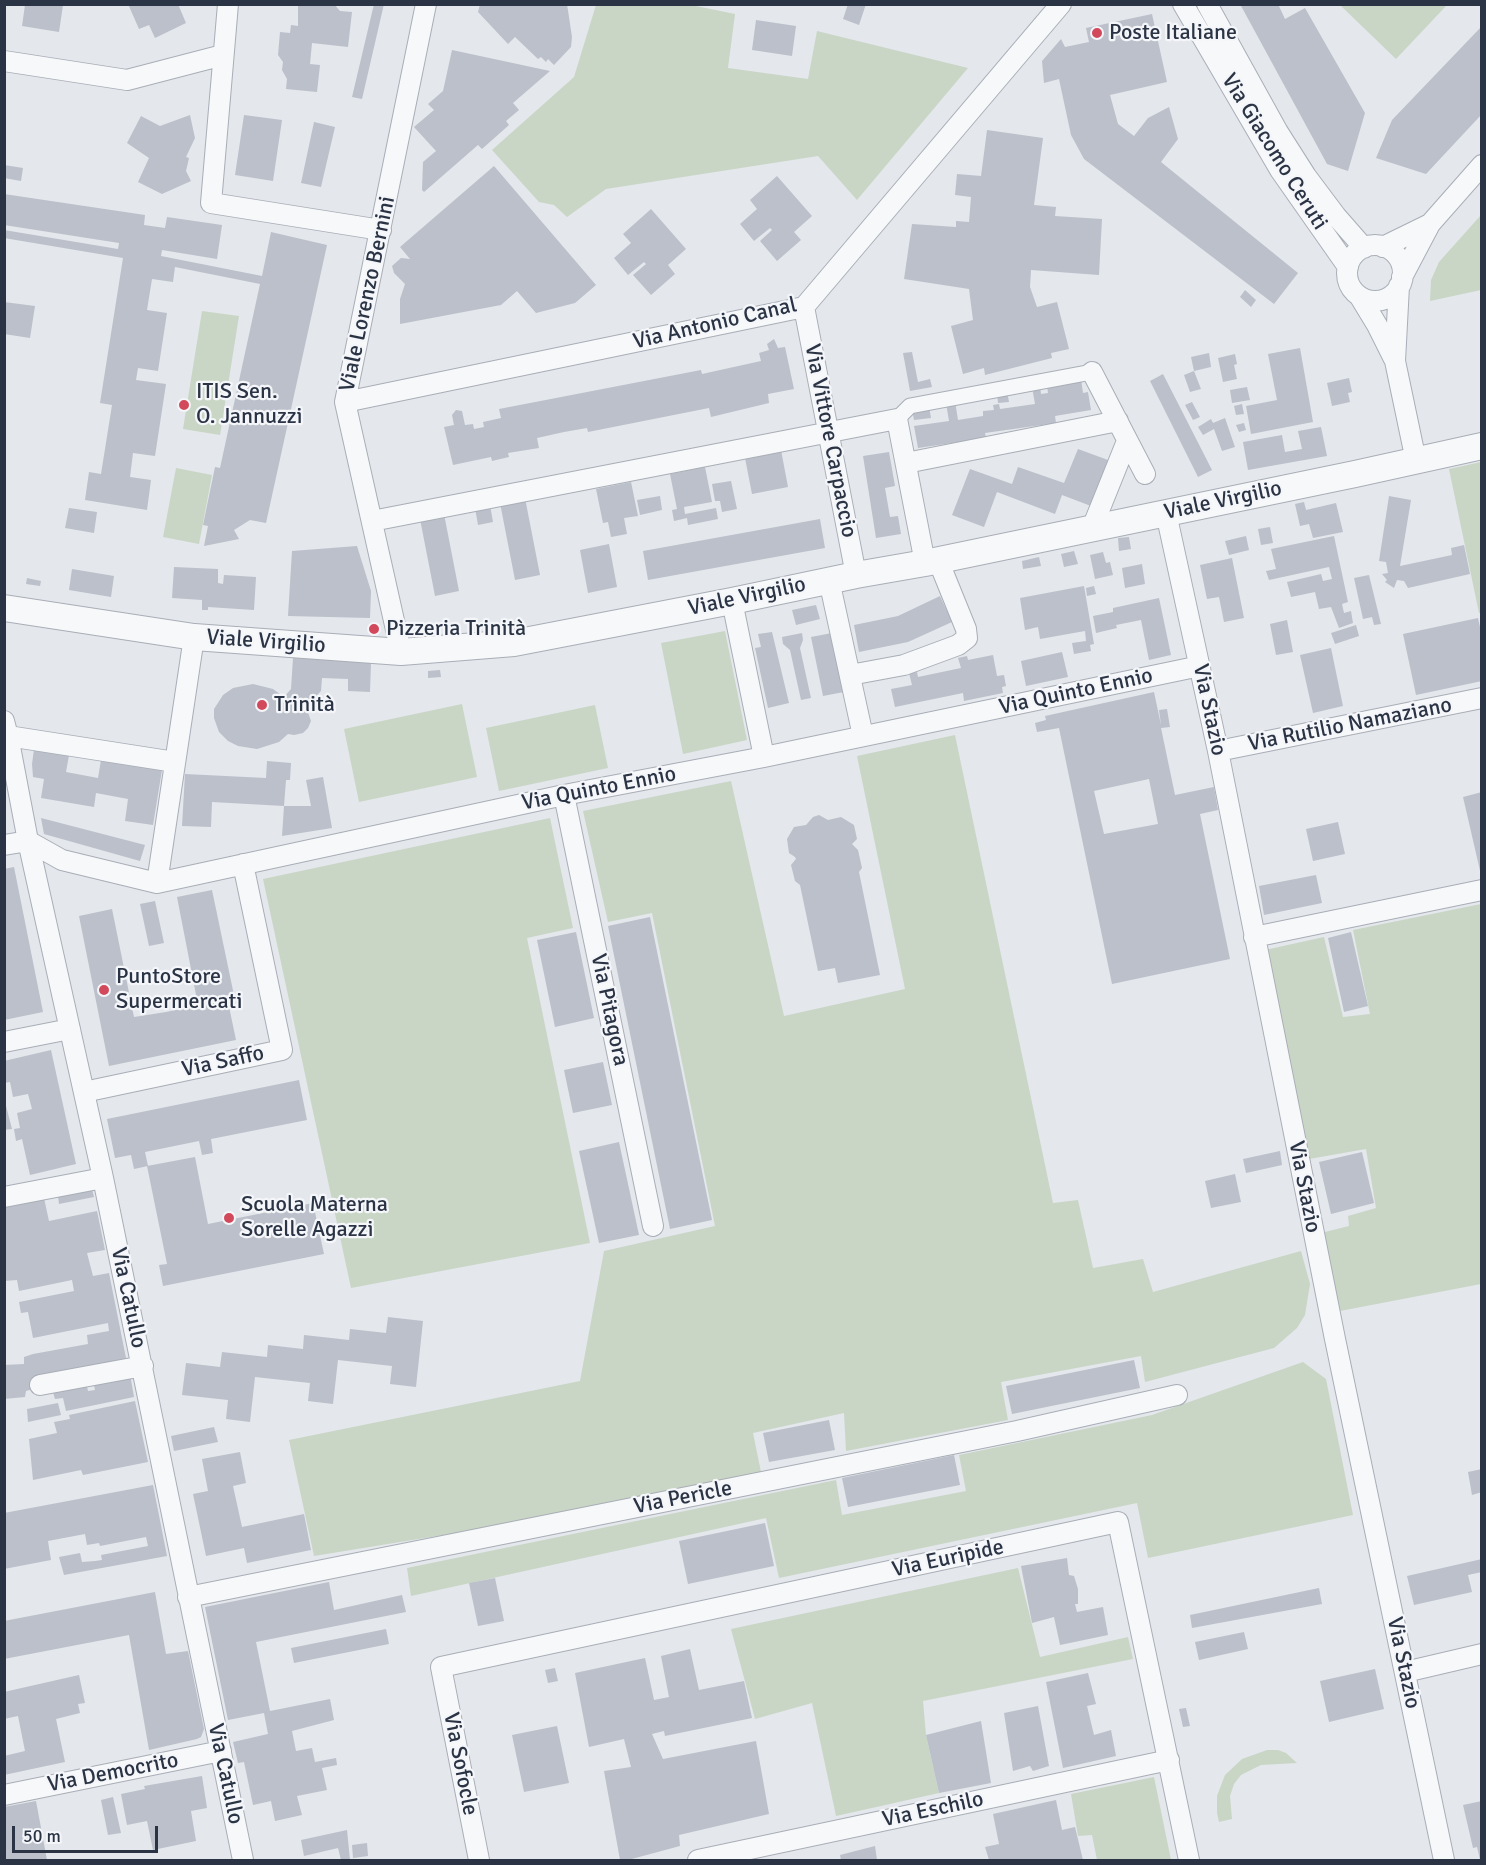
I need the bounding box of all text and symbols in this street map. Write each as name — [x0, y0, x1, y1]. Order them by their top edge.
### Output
place label: Poste Italiane — [1109, 20, 1237, 46]
marker: Poste Italiane — [1090, 26, 1104, 40]
street label: Via Giacomo Ceruti — [1215, 69, 1333, 235]
street label: Viale Lorenzo Bernini — [334, 194, 402, 394]
street label: Via Antonio Canal — [631, 292, 799, 356]
street label: Via Vittore Carpaccio — [798, 342, 862, 540]
place label: ITIS Sen. O. Jannuzzi — [196, 379, 303, 430]
marker: ITIS Sen. O. Jannuzzi — [177, 398, 191, 412]
street label: Viale Virgilio — [1162, 476, 1284, 526]
street label: Viale Virgilio — [686, 572, 808, 622]
place label: Pizzeria Trinità — [386, 616, 526, 642]
marker: Pizzeria Trinità — [367, 622, 381, 636]
street label: Viale Virgilio — [205, 625, 327, 659]
street label: Via Stazio — [1186, 662, 1232, 758]
street label: Via Quinto Ennio — [997, 663, 1155, 721]
place label: Trinità — [274, 692, 335, 718]
street label: Via Rutilio Namaziano — [1246, 692, 1454, 758]
marker: Trinità — [255, 698, 269, 712]
street label: Via Quinto Ennio — [520, 761, 678, 817]
street label: Via Pitagora — [584, 952, 634, 1068]
place label: PuntoStore Supermercati — [116, 964, 242, 1016]
marker: PuntoStore Supermercati — [97, 983, 111, 997]
street label: Via Saffo — [180, 1040, 266, 1084]
street label: Via Stazio — [1282, 1139, 1326, 1235]
place label: Scuola Materna Sorelle Agazzi — [241, 1192, 388, 1244]
marker: Scuola Materna Sorelle Agazzi — [222, 1211, 236, 1225]
street label: Via Catullo — [104, 1245, 152, 1351]
street label: Via Pericle — [632, 1476, 734, 1520]
street label: Via Euripide — [890, 1534, 1006, 1584]
street label: Via Stazio — [1380, 1615, 1426, 1711]
street label: Via Sofocle — [437, 1710, 483, 1818]
street label: Via Catullo — [201, 1721, 249, 1827]
street label: Via Democrito — [45, 1747, 181, 1799]
street label: Via Eschilo — [880, 1786, 986, 1834]
scale bar — [15, 1814, 160, 1852]
text: 50 m — [23, 1825, 61, 1847]

